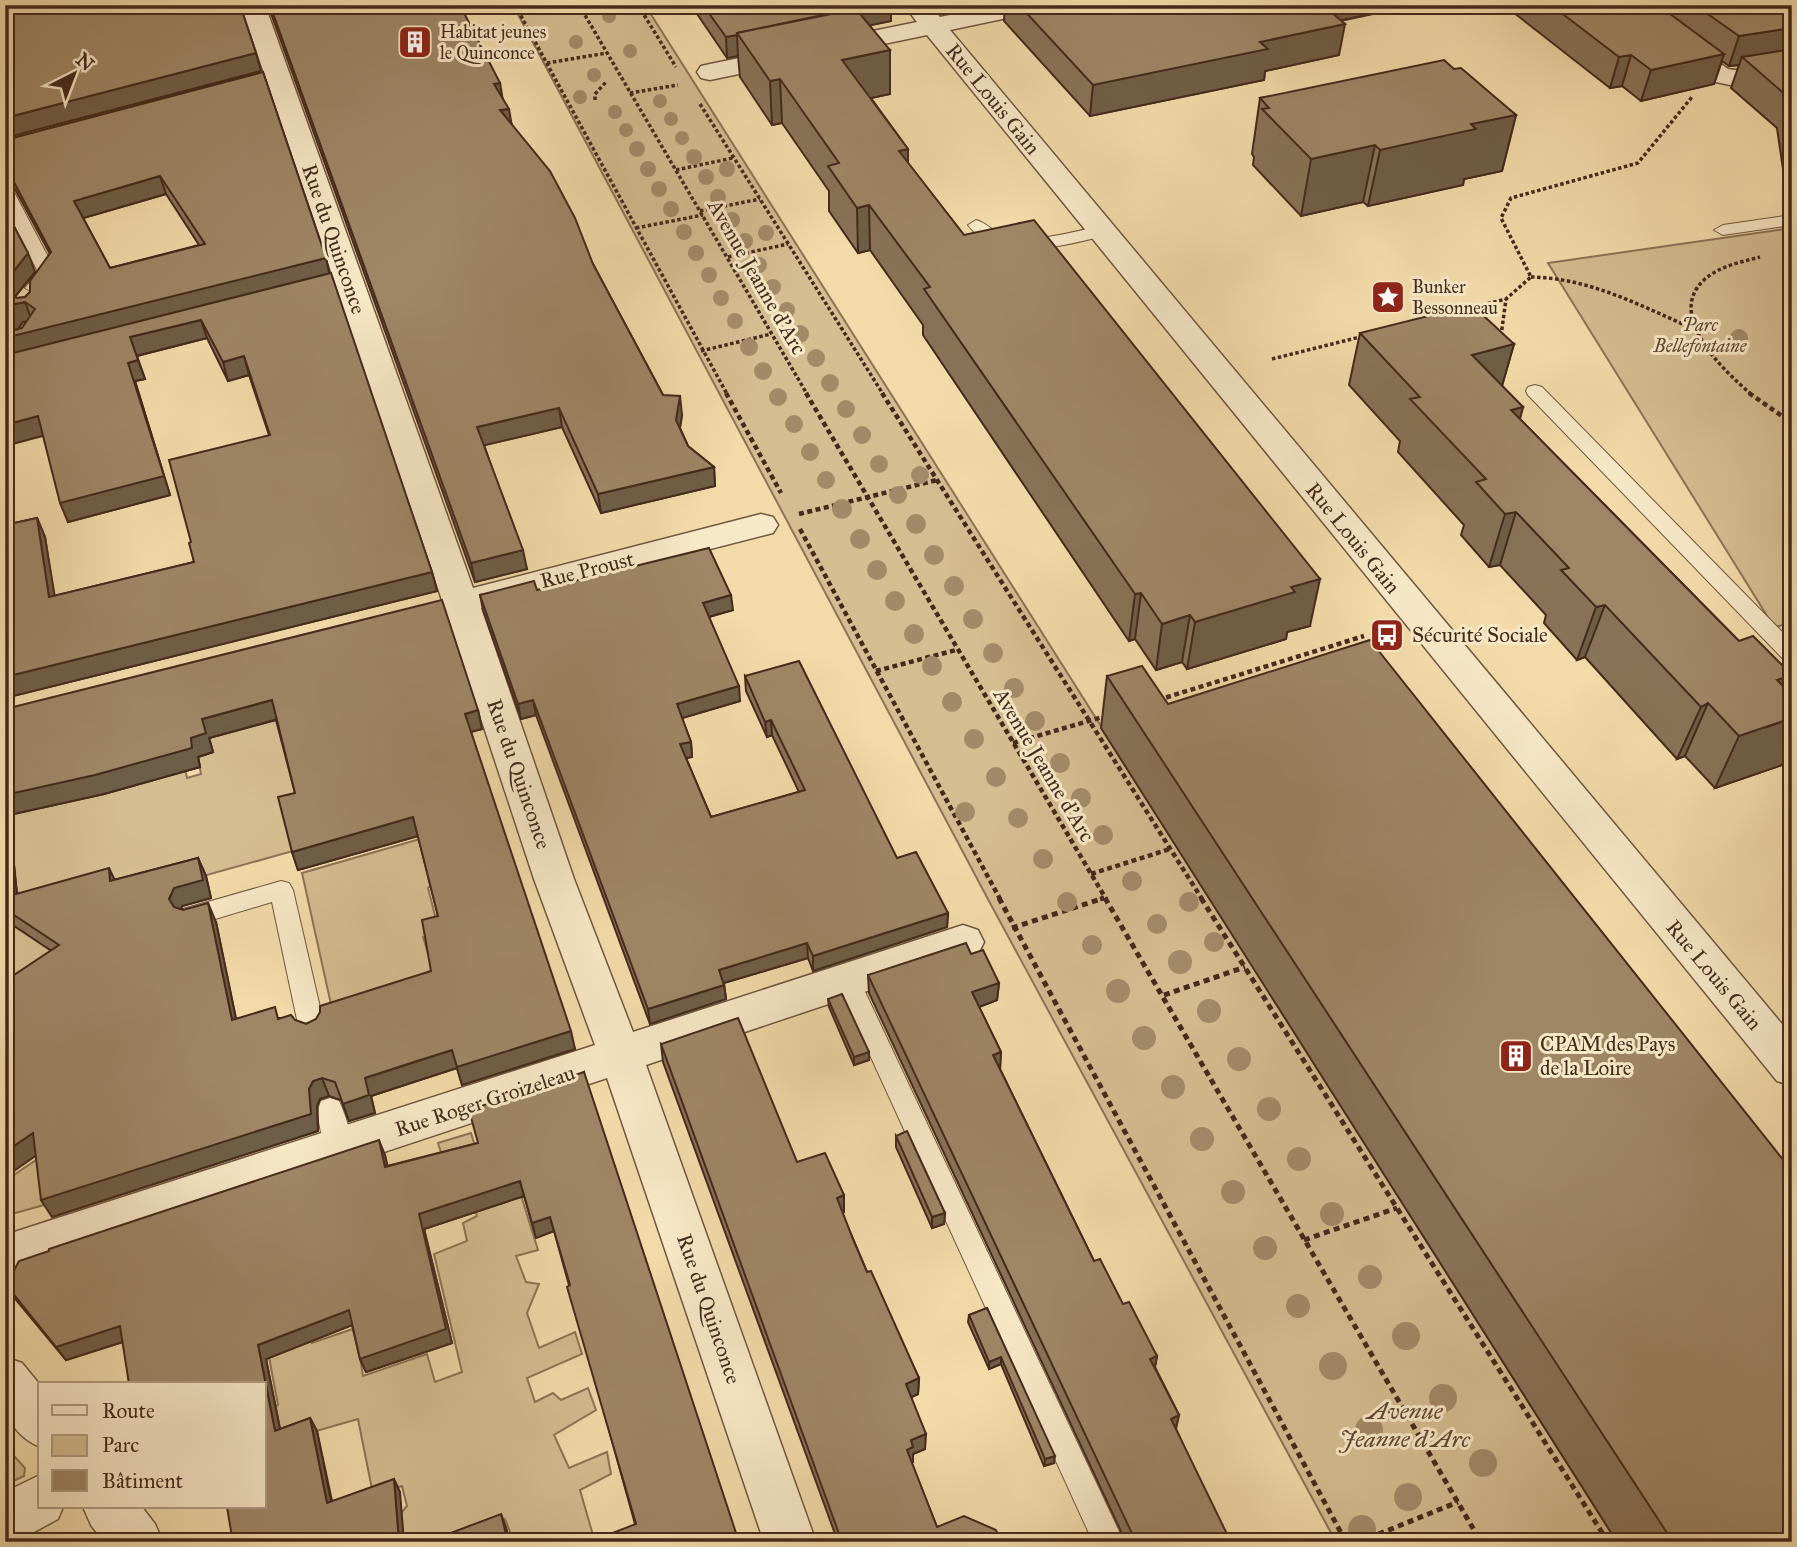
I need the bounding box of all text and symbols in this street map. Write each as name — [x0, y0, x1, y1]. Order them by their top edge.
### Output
place label: Habitat jeunes le Quinconce — [440, 21, 546, 64]
building icon: Habitat jeunes le Quinconce — [396, 23, 434, 61]
north arrow — [38, 38, 108, 108]
street label: Rue Louis Gain — [940, 38, 1046, 160]
text: N — [71, 48, 99, 76]
street label: Rue du Quinconce — [296, 161, 372, 318]
street label: Avenue Jeanne d'Arc — [702, 194, 812, 359]
place label: Bunker Bessonneau — [1412, 276, 1498, 319]
place icon: Bunker Bessonneau — [1369, 278, 1407, 316]
park label: Parc Bellefontaine — [1653, 314, 1748, 357]
street label: Rue Louis Gain — [1300, 477, 1406, 599]
street label: Rue Proust — [537, 546, 637, 594]
bus stop icon: Sécurité Sociale — [1368, 616, 1406, 654]
place label: Sécurité Sociale — [1412, 622, 1548, 648]
street label: Avenue Jeanne d'Arc — [987, 682, 1100, 847]
street label: Rue du Quinconce — [481, 696, 557, 853]
street label: Rue Louis Gain — [1660, 915, 1768, 1035]
place label: CPAM des Pays de la Loire — [1540, 1031, 1675, 1081]
building icon: CPAM des Pays de la Loire — [1497, 1037, 1535, 1075]
street label: Rue Roger Groizeleau — [392, 1060, 578, 1142]
street label: Rue du Quinconce — [671, 1231, 747, 1388]
legend — [38, 1382, 266, 1508]
park label: Avenue Jeanne d'Arc — [1338, 1396, 1472, 1454]
text: Route — [102, 1398, 155, 1424]
text: Parc — [102, 1432, 139, 1458]
text: Bâtiment — [102, 1468, 184, 1494]

